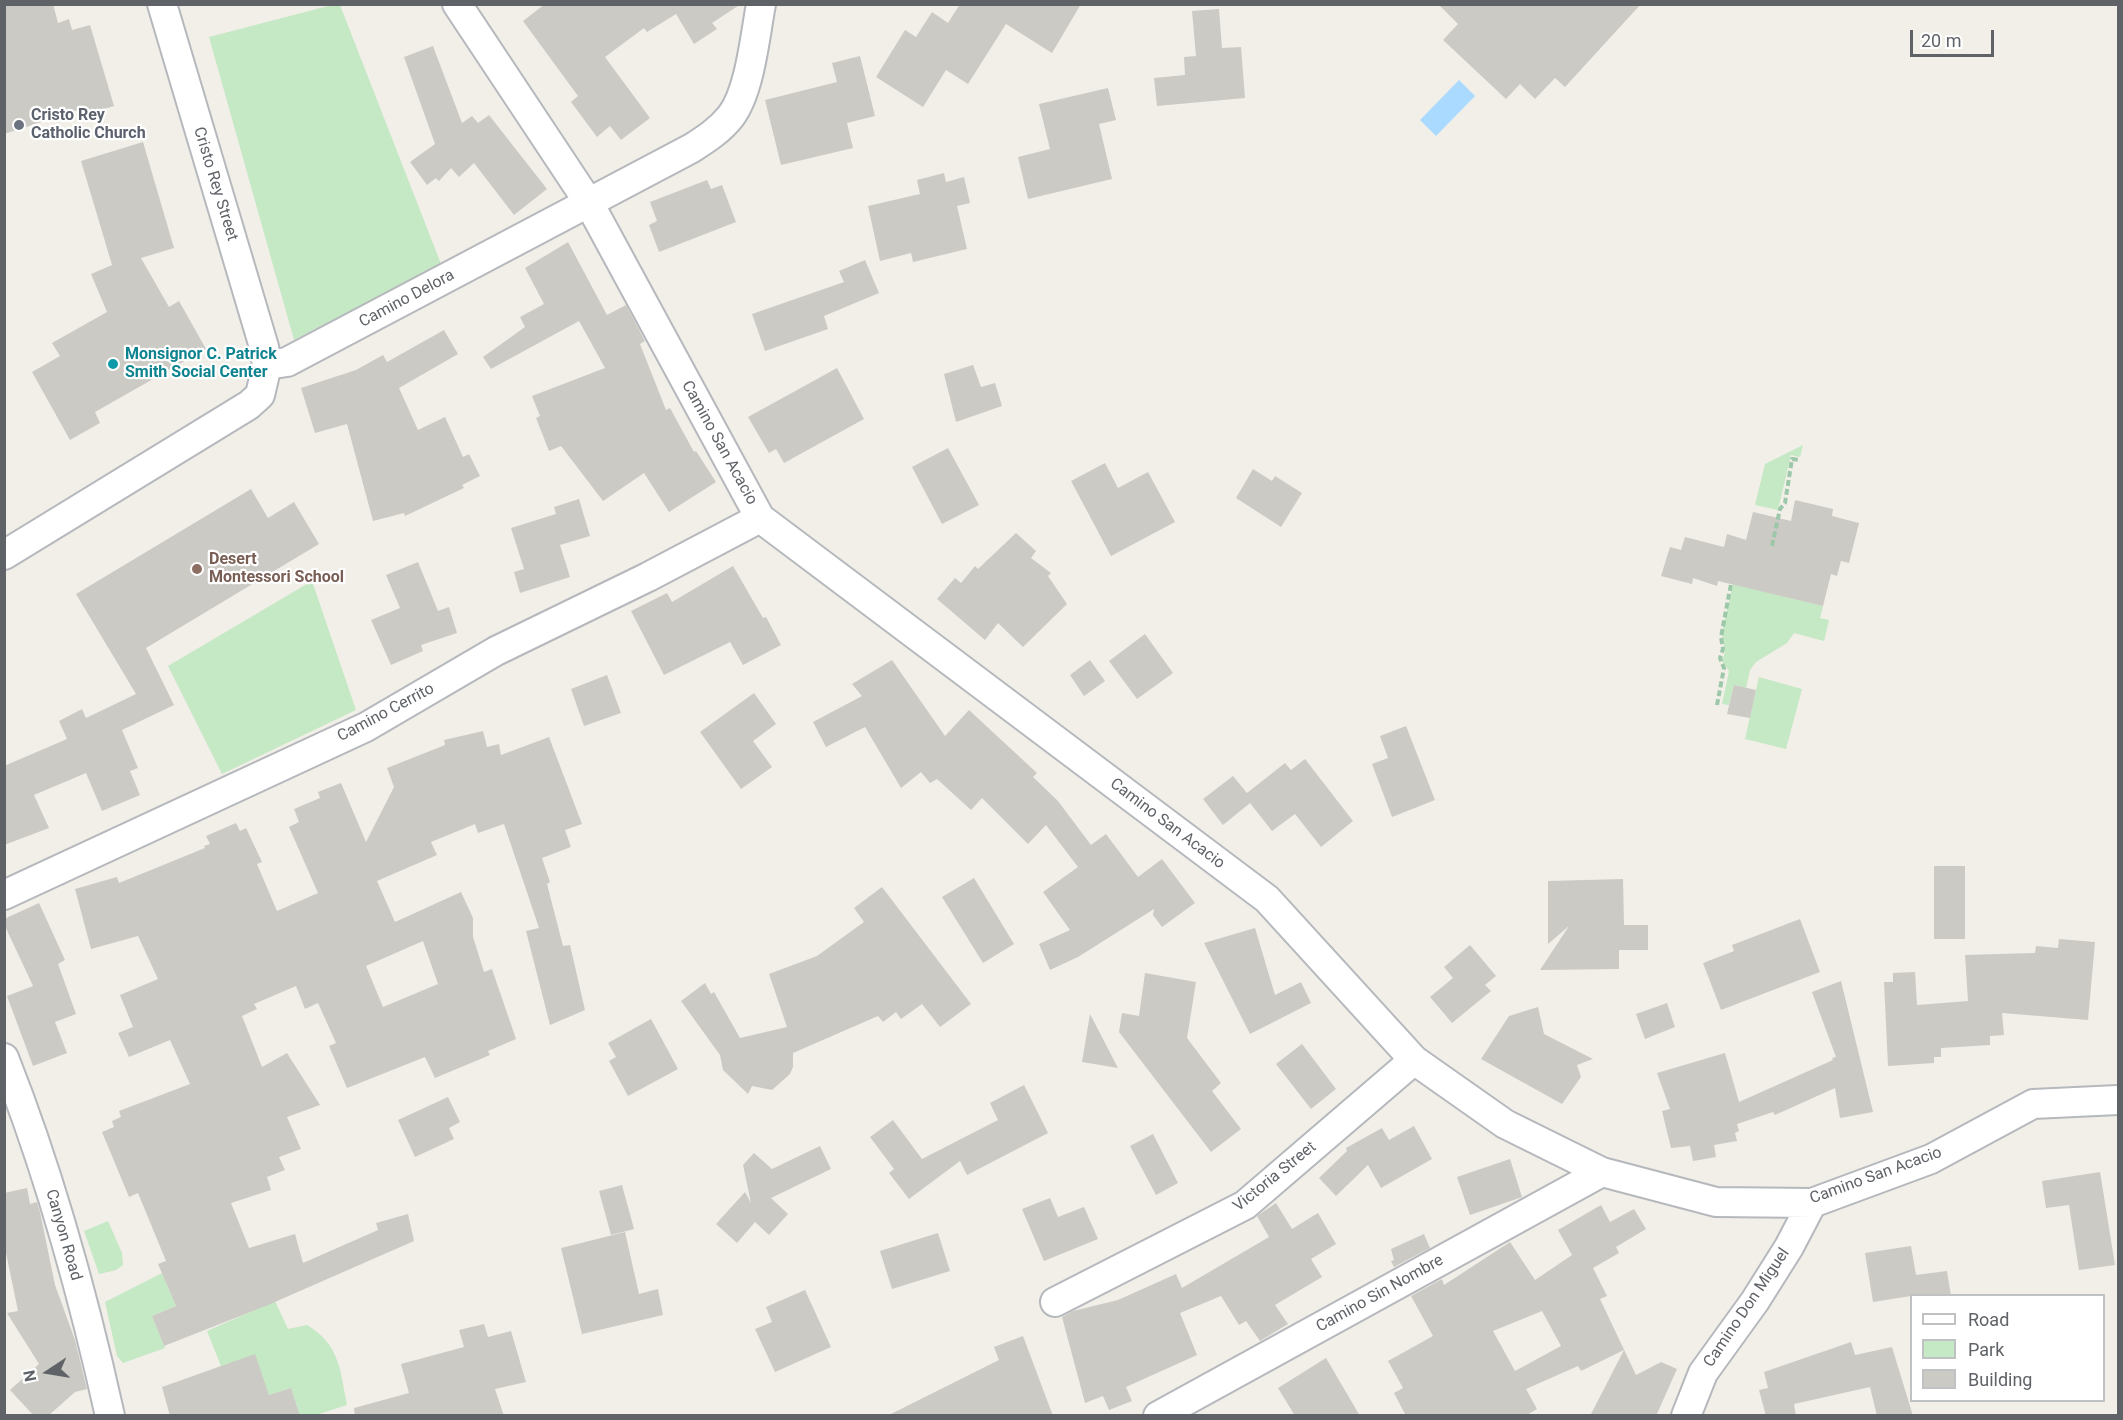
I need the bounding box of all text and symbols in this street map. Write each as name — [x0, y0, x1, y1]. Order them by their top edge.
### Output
scale bar — [1913, 18, 1997, 56]
text: 20 m — [1921, 30, 1961, 51]
place label: Cristo Rey Catholic Church — [31, 106, 146, 144]
marker: Cristo Rey Catholic Church — [12, 118, 26, 132]
street label: Cristo Rey Street — [189, 125, 241, 243]
street label: Camino Delora — [356, 266, 458, 332]
place label: Monsignor C. Patrick Smith Social Center — [125, 345, 277, 383]
marker: Monsignor C. Patrick Smith Social Center — [106, 357, 120, 371]
street label: Camino San Acacio — [677, 378, 761, 508]
place label: Desert Montessori School — [209, 550, 344, 588]
marker: Desert Montessori School — [190, 562, 204, 576]
street label: Camino Cerrito — [334, 679, 438, 747]
street label: Camino San Acacio — [1106, 775, 1228, 873]
street label: Victoria Street — [1230, 1138, 1320, 1216]
street label: Camino San Acacio — [1807, 1143, 1945, 1209]
street label: Canyon Road — [41, 1187, 85, 1283]
street label: Camino Don Miguel — [1700, 1245, 1794, 1371]
street label: Camino Sin Nombre — [1313, 1251, 1447, 1337]
legend — [1910, 1294, 2105, 1402]
text: Road — [1968, 1309, 2009, 1330]
text: Park — [1968, 1339, 2004, 1360]
north arrow — [18, 1342, 78, 1402]
text: N — [19, 1368, 40, 1383]
text: Building — [1968, 1369, 2032, 1390]

